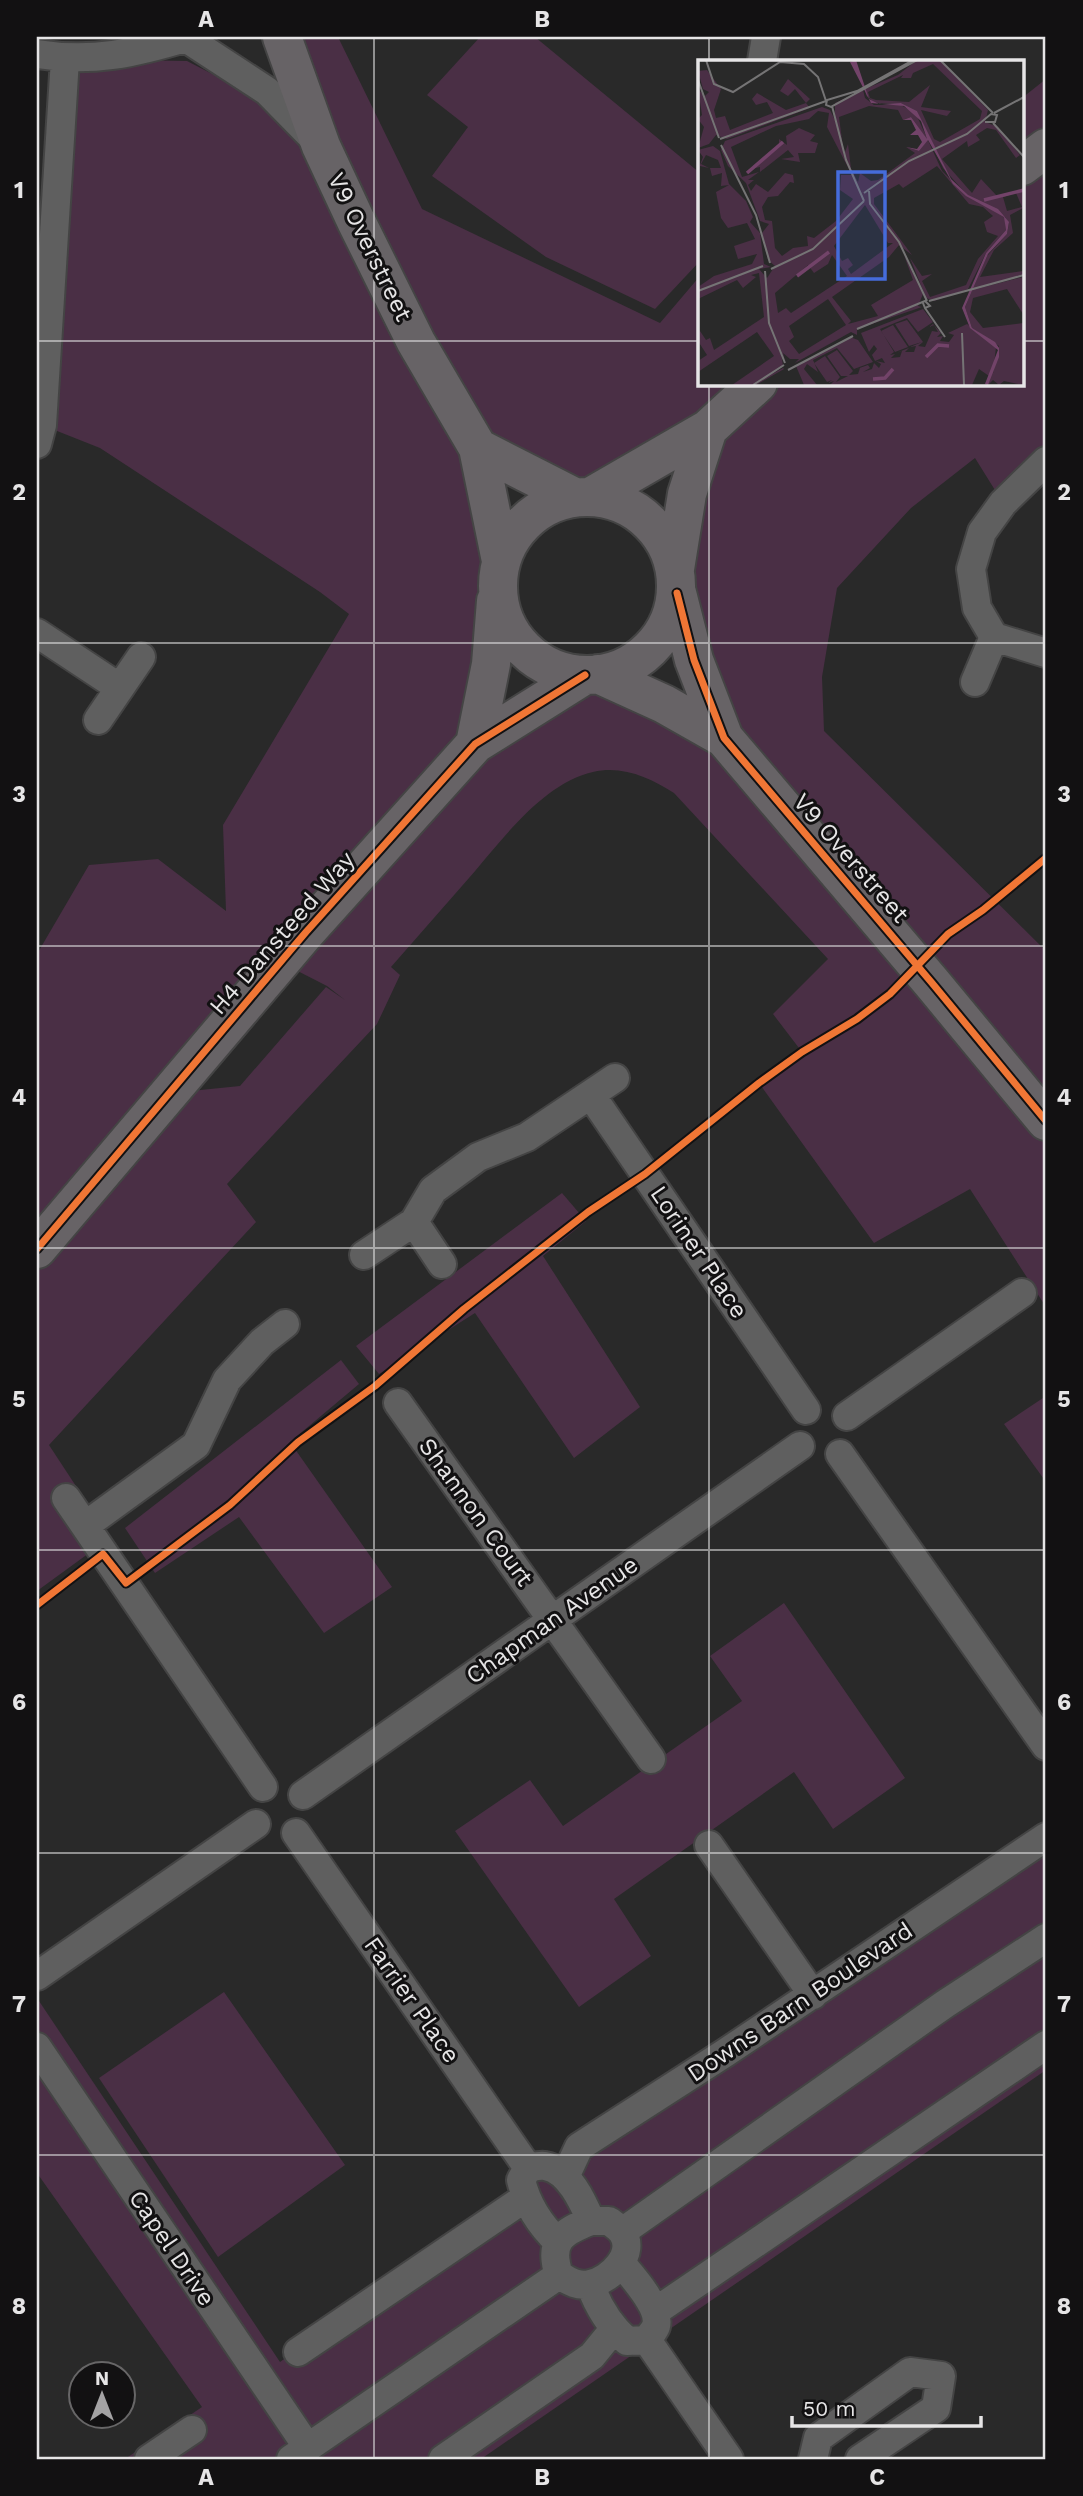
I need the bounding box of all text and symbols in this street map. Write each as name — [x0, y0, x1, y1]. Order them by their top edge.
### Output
text: A — [198, 6, 214, 33]
text: B — [534, 6, 550, 33]
text: C — [869, 6, 885, 33]
inset map — [698, 60, 1024, 385]
street label: V9 Overstreet — [322, 168, 418, 326]
text: 1 — [14, 177, 24, 204]
text: 1 — [1059, 177, 1069, 204]
text: 2 — [12, 479, 26, 506]
text: 2 — [1057, 479, 1071, 506]
text: 3 — [12, 781, 26, 808]
text: 3 — [1057, 781, 1071, 808]
street label: V9 Overstreet — [787, 788, 915, 928]
street label: H4 Dansteed Way — [204, 845, 361, 1020]
text: 4 — [12, 1084, 27, 1111]
text: 4 — [1057, 1084, 1072, 1111]
street label: Loriner Place — [644, 1181, 754, 1323]
text: 5 — [12, 1386, 26, 1413]
text: 5 — [1057, 1386, 1071, 1413]
street label: Shannon Court — [413, 1433, 539, 1591]
street label: Chapman Avenue — [461, 1550, 643, 1690]
text: 6 — [12, 1689, 26, 1716]
text: 6 — [1057, 1689, 1071, 1716]
street label: Downs Barn Boulevard — [682, 1916, 918, 2088]
street label: Farrier Place — [358, 1932, 466, 2068]
text: 7 — [12, 1991, 26, 2018]
text: 7 — [1057, 1991, 1071, 2018]
street label: Capel Drive — [123, 2185, 221, 2311]
text: 8 — [12, 2293, 26, 2320]
text: 8 — [1057, 2293, 1071, 2320]
north arrow — [66, 2360, 136, 2430]
text: N — [95, 2367, 109, 2390]
scale bar — [792, 2384, 982, 2428]
text: 50 m — [803, 2396, 855, 2421]
text: A — [198, 2464, 214, 2491]
text: B — [534, 2464, 550, 2491]
text: C — [869, 2464, 885, 2491]

